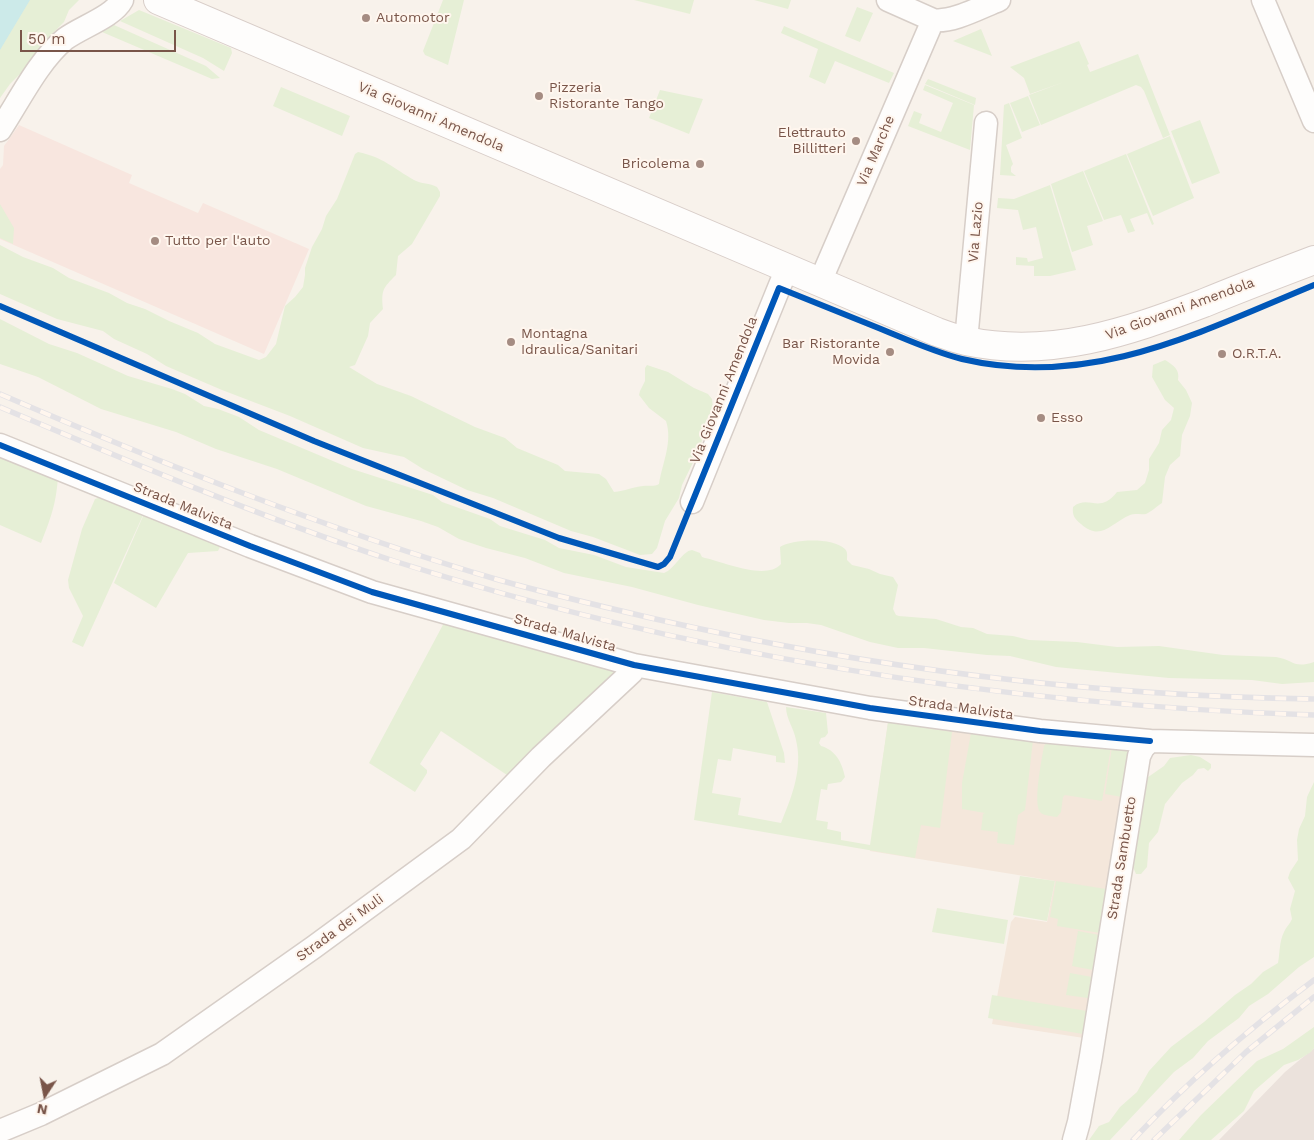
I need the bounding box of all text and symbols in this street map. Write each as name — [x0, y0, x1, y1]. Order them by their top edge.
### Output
place label: Automotor — [376, 10, 450, 26]
marker: Automotor — [360, 12, 372, 24]
scale bar — [22, 20, 179, 52]
text: 50 m — [28, 30, 65, 48]
street label: Via Giovanni Amendola — [355, 79, 507, 155]
place label: Pizzeria Ristorante Tango — [549, 80, 664, 112]
marker: Pizzeria Ristorante Tango — [533, 90, 545, 102]
street label: Via Marche — [854, 113, 898, 189]
place label: Elettrauto Billitteri — [778, 125, 846, 158]
marker: Elettrauto Billitteri — [850, 135, 862, 147]
place label: Bricolema — [622, 156, 690, 172]
marker: Bricolema — [694, 158, 706, 170]
street label: Via Lazio — [965, 201, 987, 263]
place label: Tutto per l'auto — [165, 233, 270, 249]
marker: Tutto per l'auto — [149, 235, 161, 247]
street label: Via Giovanni Amendola — [1103, 274, 1257, 344]
street label: Via Giovanni Amendola — [687, 314, 761, 466]
place label: Montagna Idraulica/Sanitari — [521, 326, 638, 358]
marker: Montagna Idraulica/Sanitari — [505, 336, 517, 348]
place label: Bar Ristorante Movida — [782, 336, 880, 368]
marker: Bar Ristorante Movida — [884, 346, 896, 358]
place label: O.R.T.A. — [1232, 346, 1282, 362]
marker: O.R.T.A. — [1216, 348, 1228, 360]
place label: Esso — [1051, 410, 1083, 426]
marker: Esso — [1035, 412, 1047, 424]
street label: Strada Malvista — [131, 478, 235, 534]
street label: Strada Malvista — [512, 610, 618, 656]
street label: Strada Malvista — [907, 692, 1015, 724]
street label: Strada Sambuetto — [1104, 795, 1140, 921]
street label: Strada dei Muli — [293, 891, 387, 965]
north arrow — [20, 1070, 70, 1120]
text: N — [36, 1101, 49, 1119]

